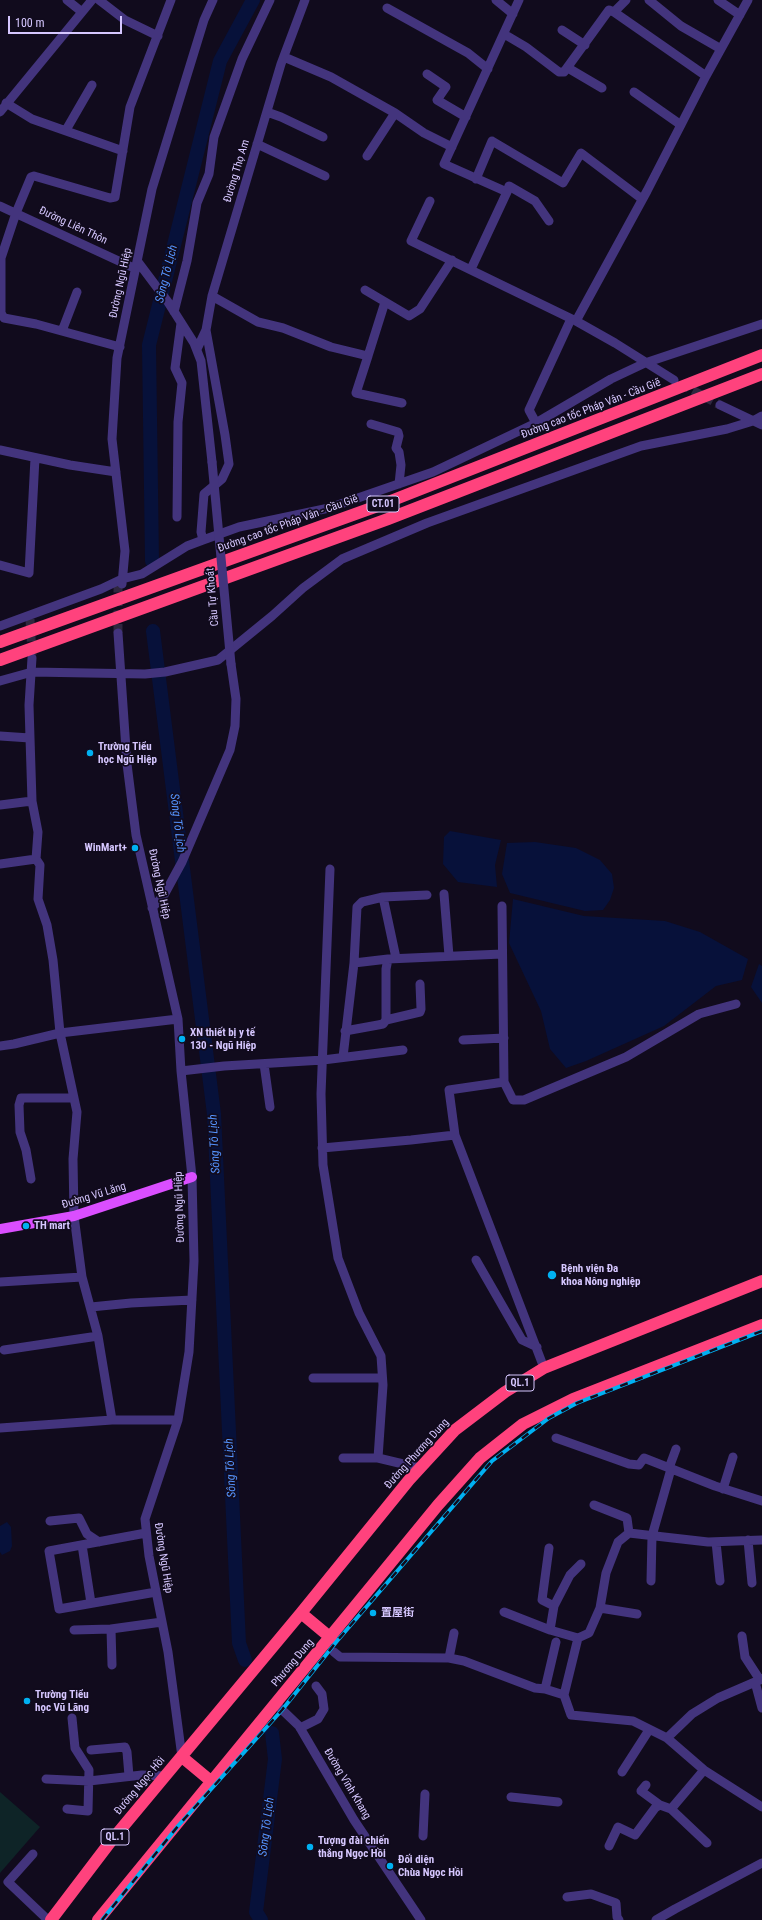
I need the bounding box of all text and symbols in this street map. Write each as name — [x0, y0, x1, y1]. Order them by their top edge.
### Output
scale bar — [10, 8, 124, 34]
text: 100 m — [15, 16, 45, 30]
street label: Đường Thọ Am — [221, 138, 253, 204]
street label: Đường Liên Thôn — [37, 204, 109, 248]
water label: Sông Tô Lịch — [153, 244, 181, 304]
street label: Đường Ngũ Hiệp — [107, 247, 135, 319]
street label: Đường cao tốc Pháp Vân - Cầu Giẽ — [519, 376, 663, 442]
street label: Đường cao tốc Pháp Vân - Cầu Giẽ — [216, 492, 360, 556]
road number: CT.01 — [367, 496, 399, 512]
street label: Cầu Tự Khoát — [204, 567, 222, 627]
place label: Trường Tiểu học Ngũ Hiệp — [98, 740, 157, 766]
marker: Trường Tiểu học Ngũ Hiệp — [85, 748, 95, 758]
water label: Sông Tô Lịch — [166, 793, 188, 853]
place label: WinMart+ — [85, 841, 127, 855]
marker: WinMart+ — [130, 843, 140, 853]
street label: Đường Ngũ Hiệp — [145, 848, 173, 920]
place label: XN thiết bị y tế 130 - Ngũ Hiệp — [190, 1026, 256, 1052]
marker: XN thiết bị y tế 130 - Ngũ Hiệp — [177, 1034, 187, 1044]
water label: Sông Tô Lịch — [206, 1114, 224, 1174]
street label: Đường Ngũ Hiệp — [172, 1171, 188, 1243]
street label: Đường Vũ Lăng — [60, 1180, 128, 1212]
place label: TH mart — [34, 1219, 70, 1233]
marker: TH mart — [21, 1221, 31, 1231]
place label: Bệnh viện Đa khoa Nông nghiệp — [561, 1262, 640, 1288]
marker: Bệnh viện Đa khoa Nông nghiệp — [546, 1269, 558, 1281]
road number: QL.1 — [506, 1375, 534, 1391]
street label: Đường Phương Dung — [382, 1416, 452, 1492]
water label: Sông Tô Lịch — [222, 1438, 240, 1498]
street label: Đường Ngũ Hiệp — [151, 1522, 175, 1594]
place label: 置屋街 — [381, 1606, 414, 1620]
marker: 置屋街 — [368, 1608, 378, 1618]
street label: Phương Dung — [269, 1636, 317, 1690]
place label: Trường Tiểu học Vũ Lăng — [35, 1688, 89, 1714]
marker: Trường Tiểu học Vũ Lăng — [22, 1696, 32, 1706]
street label: Đường Vĩnh Khang — [321, 1746, 373, 1822]
street label: Đường Ngọc Hồi — [112, 1754, 168, 1818]
water label: Sông Tô Lịch — [256, 1797, 278, 1857]
road number: QL.1 — [101, 1829, 129, 1845]
place label: Tượng đài chiến thắng Ngọc Hồi — [318, 1834, 389, 1860]
marker: Tượng đài chiến thắng Ngọc Hồi — [305, 1842, 315, 1852]
place label: Đối diện Chùa Ngọc Hồi — [398, 1853, 463, 1879]
marker: Đối diện Chùa Ngọc Hồi — [385, 1861, 395, 1871]

